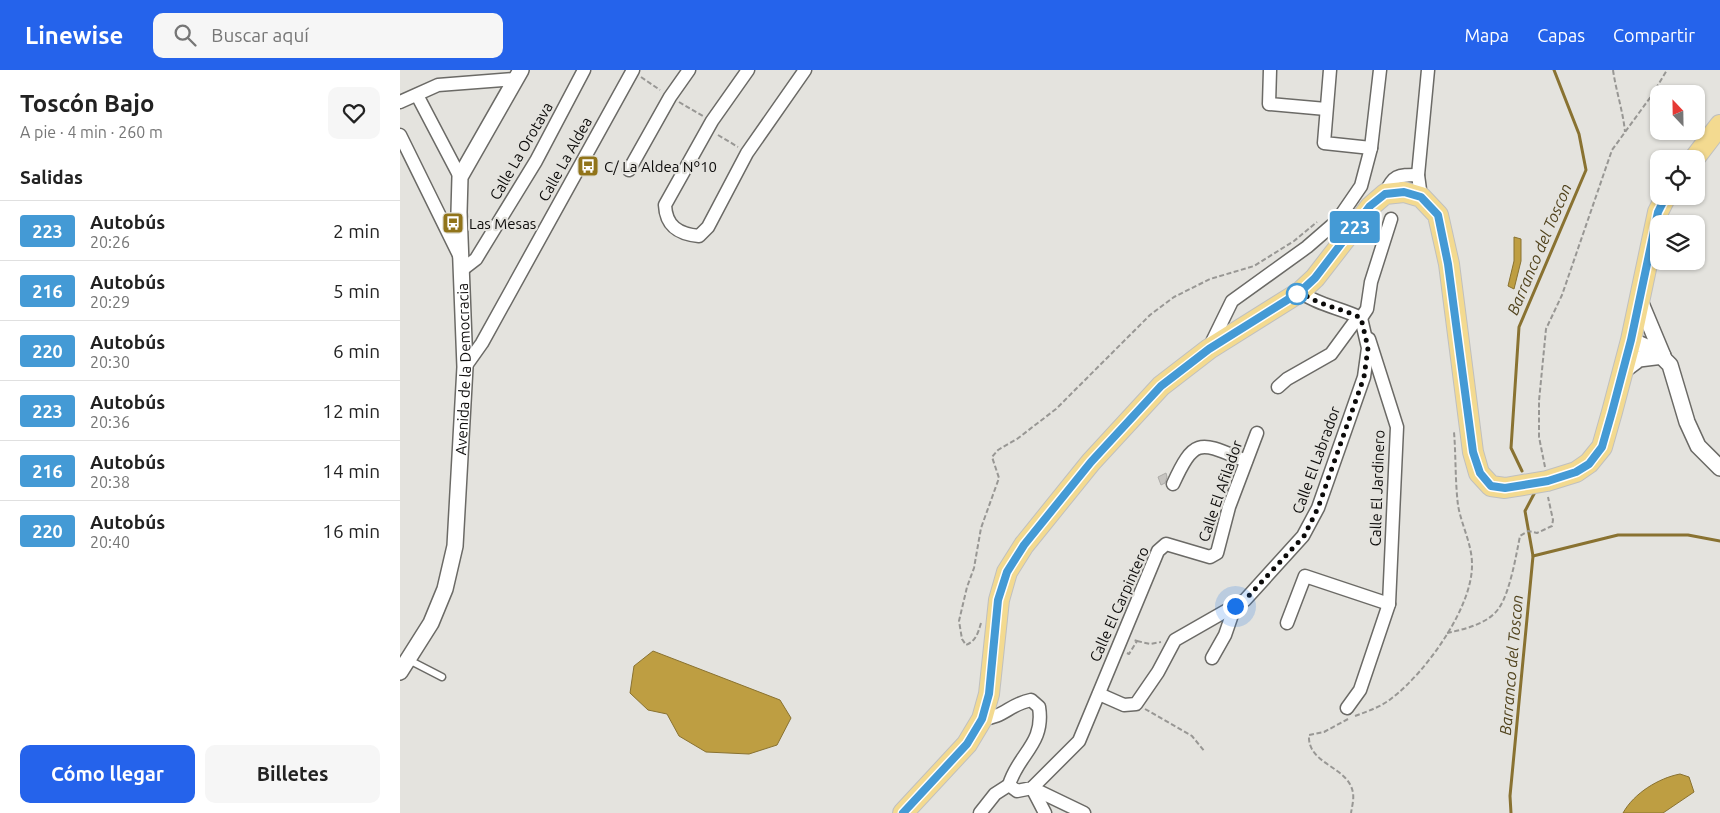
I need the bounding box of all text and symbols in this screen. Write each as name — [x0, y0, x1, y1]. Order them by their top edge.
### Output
search box — [153, 13, 503, 58]
icon: search — [171, 21, 199, 49]
text: Linewise — [25, 22, 123, 49]
text: Buscar aquí — [211, 24, 309, 46]
text: Mapa — [1464, 25, 1509, 45]
text: Capas — [1537, 25, 1585, 45]
text: Compartir — [1613, 25, 1695, 45]
north arrow — [1650, 85, 1705, 140]
map controls — [1650, 85, 1705, 270]
button: heart — [328, 87, 380, 139]
text: Toscón Bajo — [20, 90, 155, 117]
street label: Calle La Orotava — [486, 99, 556, 203]
street label: Calle La Aldea — [535, 114, 595, 204]
text: A pie · 4 min · 260 m — [20, 123, 163, 141]
button: locate — [1650, 150, 1705, 205]
bus stop icon: C/ La Aldea Nº10 — [576, 154, 600, 178]
place label: C/ La Aldea Nº10 — [604, 158, 717, 175]
text: Salidas — [20, 166, 83, 188]
water label: Barranco del Toscon — [1503, 181, 1575, 317]
text: Autobús — [90, 211, 165, 233]
bus stop icon: Las Mesas — [441, 211, 465, 235]
line badge: 223 — [1326, 211, 1384, 243]
place label: Las Mesas — [469, 215, 536, 232]
button: layers — [1650, 215, 1705, 270]
text: 223 — [1340, 217, 1370, 237]
text: 2 min — [333, 220, 380, 242]
text: 223 — [32, 221, 63, 241]
text: 20:26 — [90, 233, 130, 251]
text: Autobús — [90, 271, 165, 293]
text: 5 min — [333, 280, 380, 302]
text: 216 — [32, 281, 63, 301]
street label: Avenida de la Democracia — [452, 283, 474, 456]
unlabelled marker — [1286, 283, 1308, 305]
text: 20:29 — [90, 293, 130, 311]
text: Autobús — [90, 331, 165, 353]
text: 6 min — [333, 340, 380, 362]
text: 220 — [32, 341, 63, 361]
text: 20:30 — [90, 353, 130, 371]
text: Autobús — [90, 391, 165, 413]
text: 12 min — [322, 400, 380, 422]
text: 223 — [32, 401, 63, 421]
street label: Calle El Labrador — [1289, 404, 1343, 516]
text: 20:36 — [90, 413, 130, 431]
street label: Calle El Jardinero — [1366, 429, 1388, 547]
street label: Calle El Afilador — [1195, 438, 1245, 544]
text: Autobús — [90, 451, 165, 473]
text: 14 min — [322, 460, 380, 482]
text: 216 — [32, 461, 63, 481]
text: 20:38 — [90, 473, 130, 491]
text: Autobús — [90, 511, 165, 533]
text: 16 min — [322, 520, 380, 542]
text: 220 — [32, 521, 63, 541]
text: 20:40 — [90, 533, 130, 551]
street label: Calle El Carpintero — [1086, 544, 1152, 664]
your location — [1223, 594, 1248, 619]
water label: Barranco del Toscon — [1496, 594, 1526, 736]
button: Cómo llegar — [20, 745, 195, 803]
button: Billetes — [205, 745, 380, 803]

